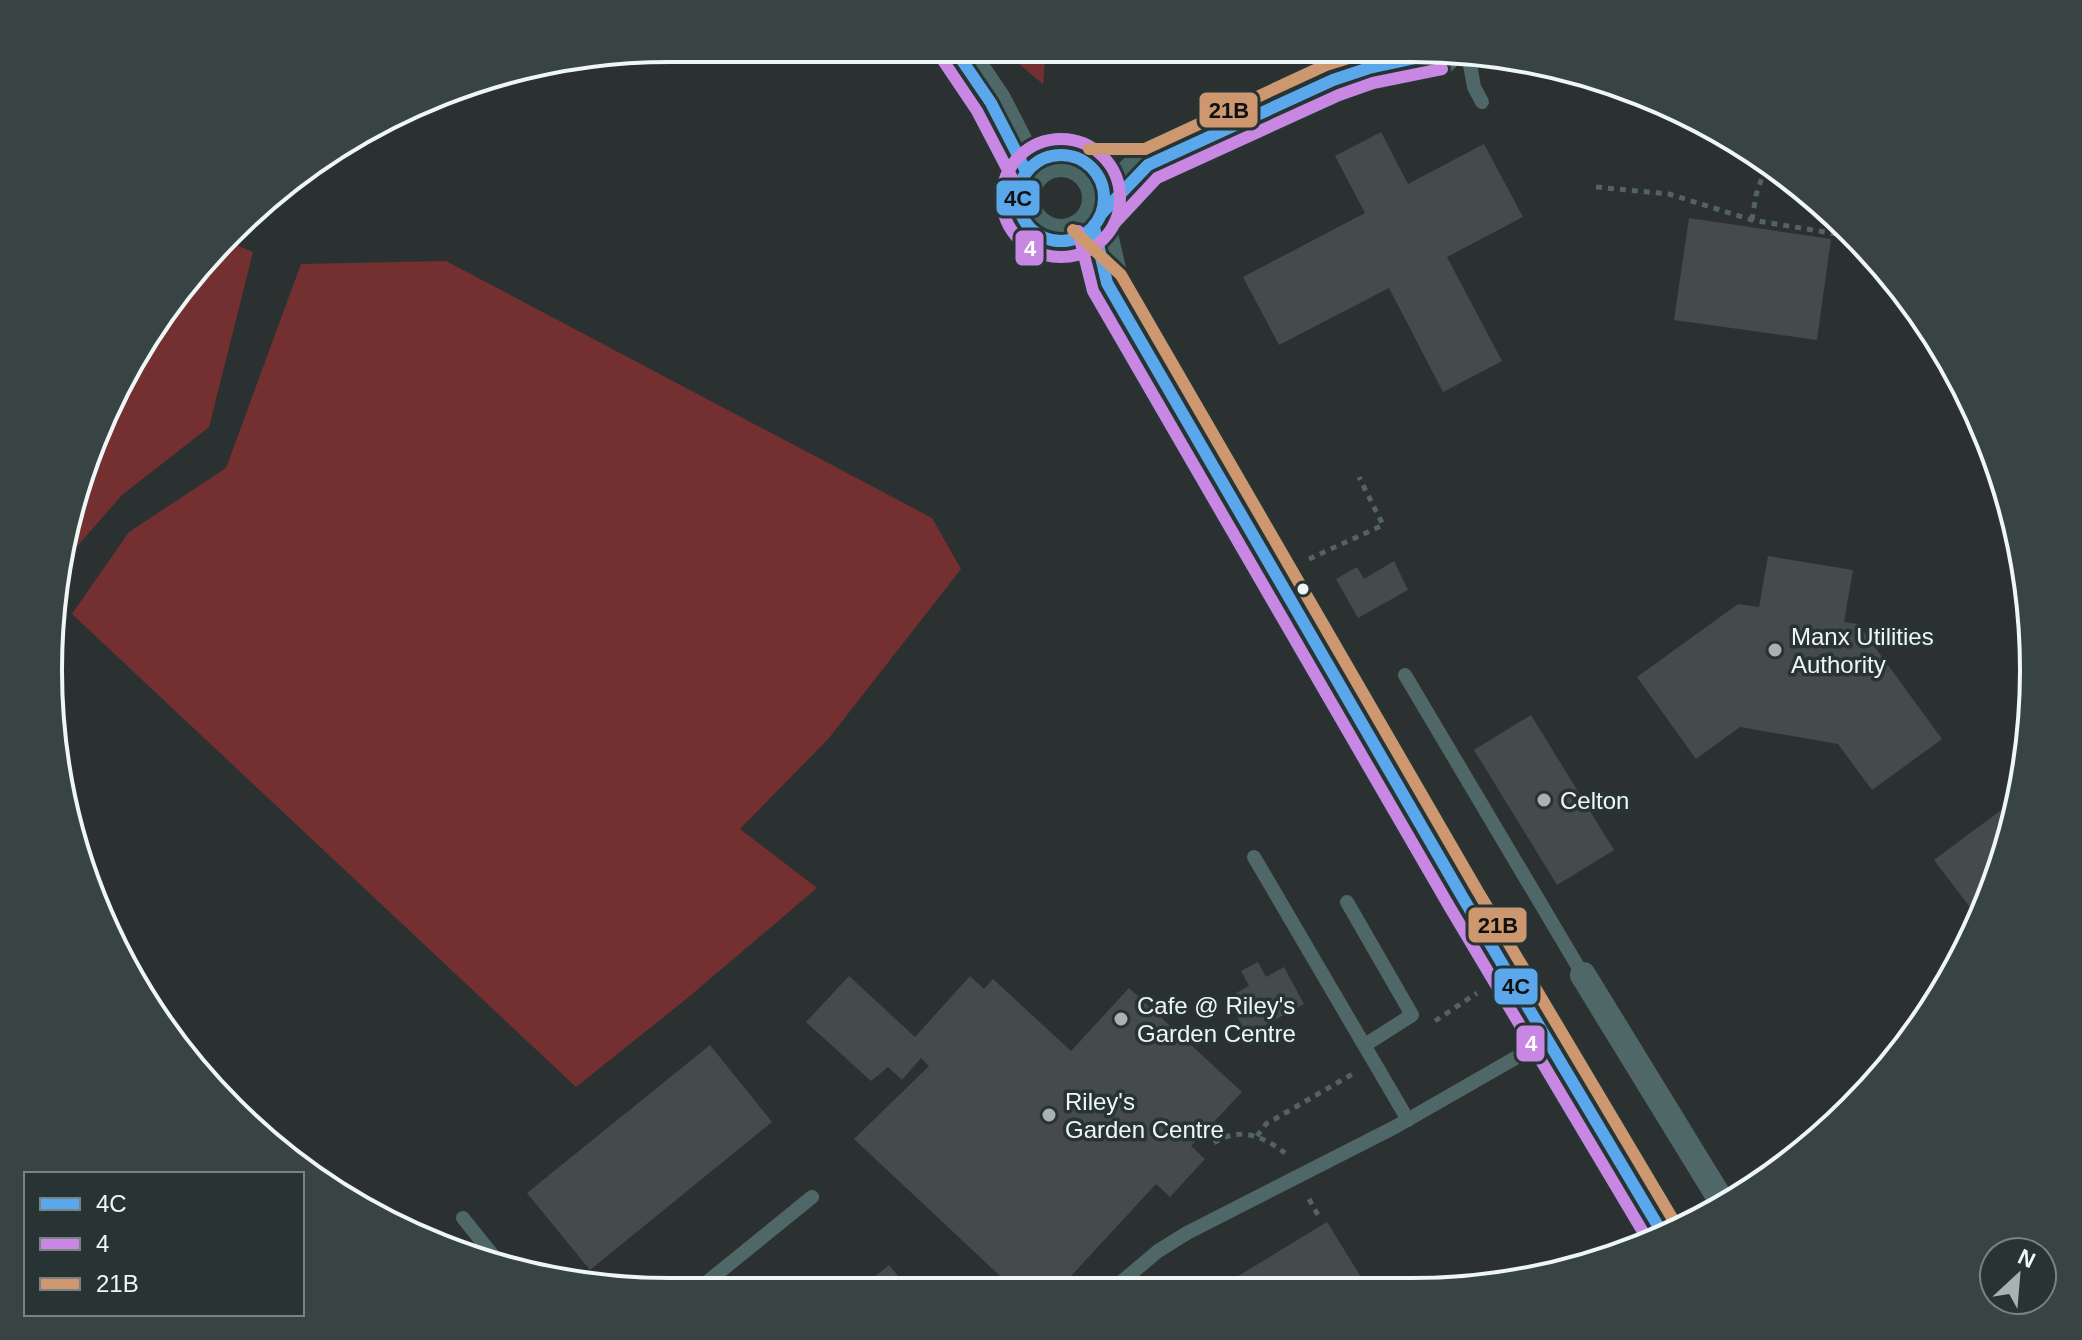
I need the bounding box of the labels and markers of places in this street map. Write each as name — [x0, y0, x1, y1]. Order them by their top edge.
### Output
unlabelled marker — [1295, 581, 1311, 597]
place label: Manx Utilities Authority — [1791, 623, 1934, 678]
marker: Manx Utilities Authority — [1766, 641, 1784, 659]
place label: Celton — [1560, 787, 1629, 814]
marker: Celton — [1535, 791, 1553, 809]
place label: Cafe @ Riley's Garden Centre — [1137, 992, 1296, 1047]
marker: Cafe @ Riley's Garden Centre — [1112, 1010, 1130, 1028]
place label: Riley's Garden Centre — [1065, 1088, 1224, 1143]
marker: Riley's Garden Centre — [1040, 1106, 1058, 1124]

